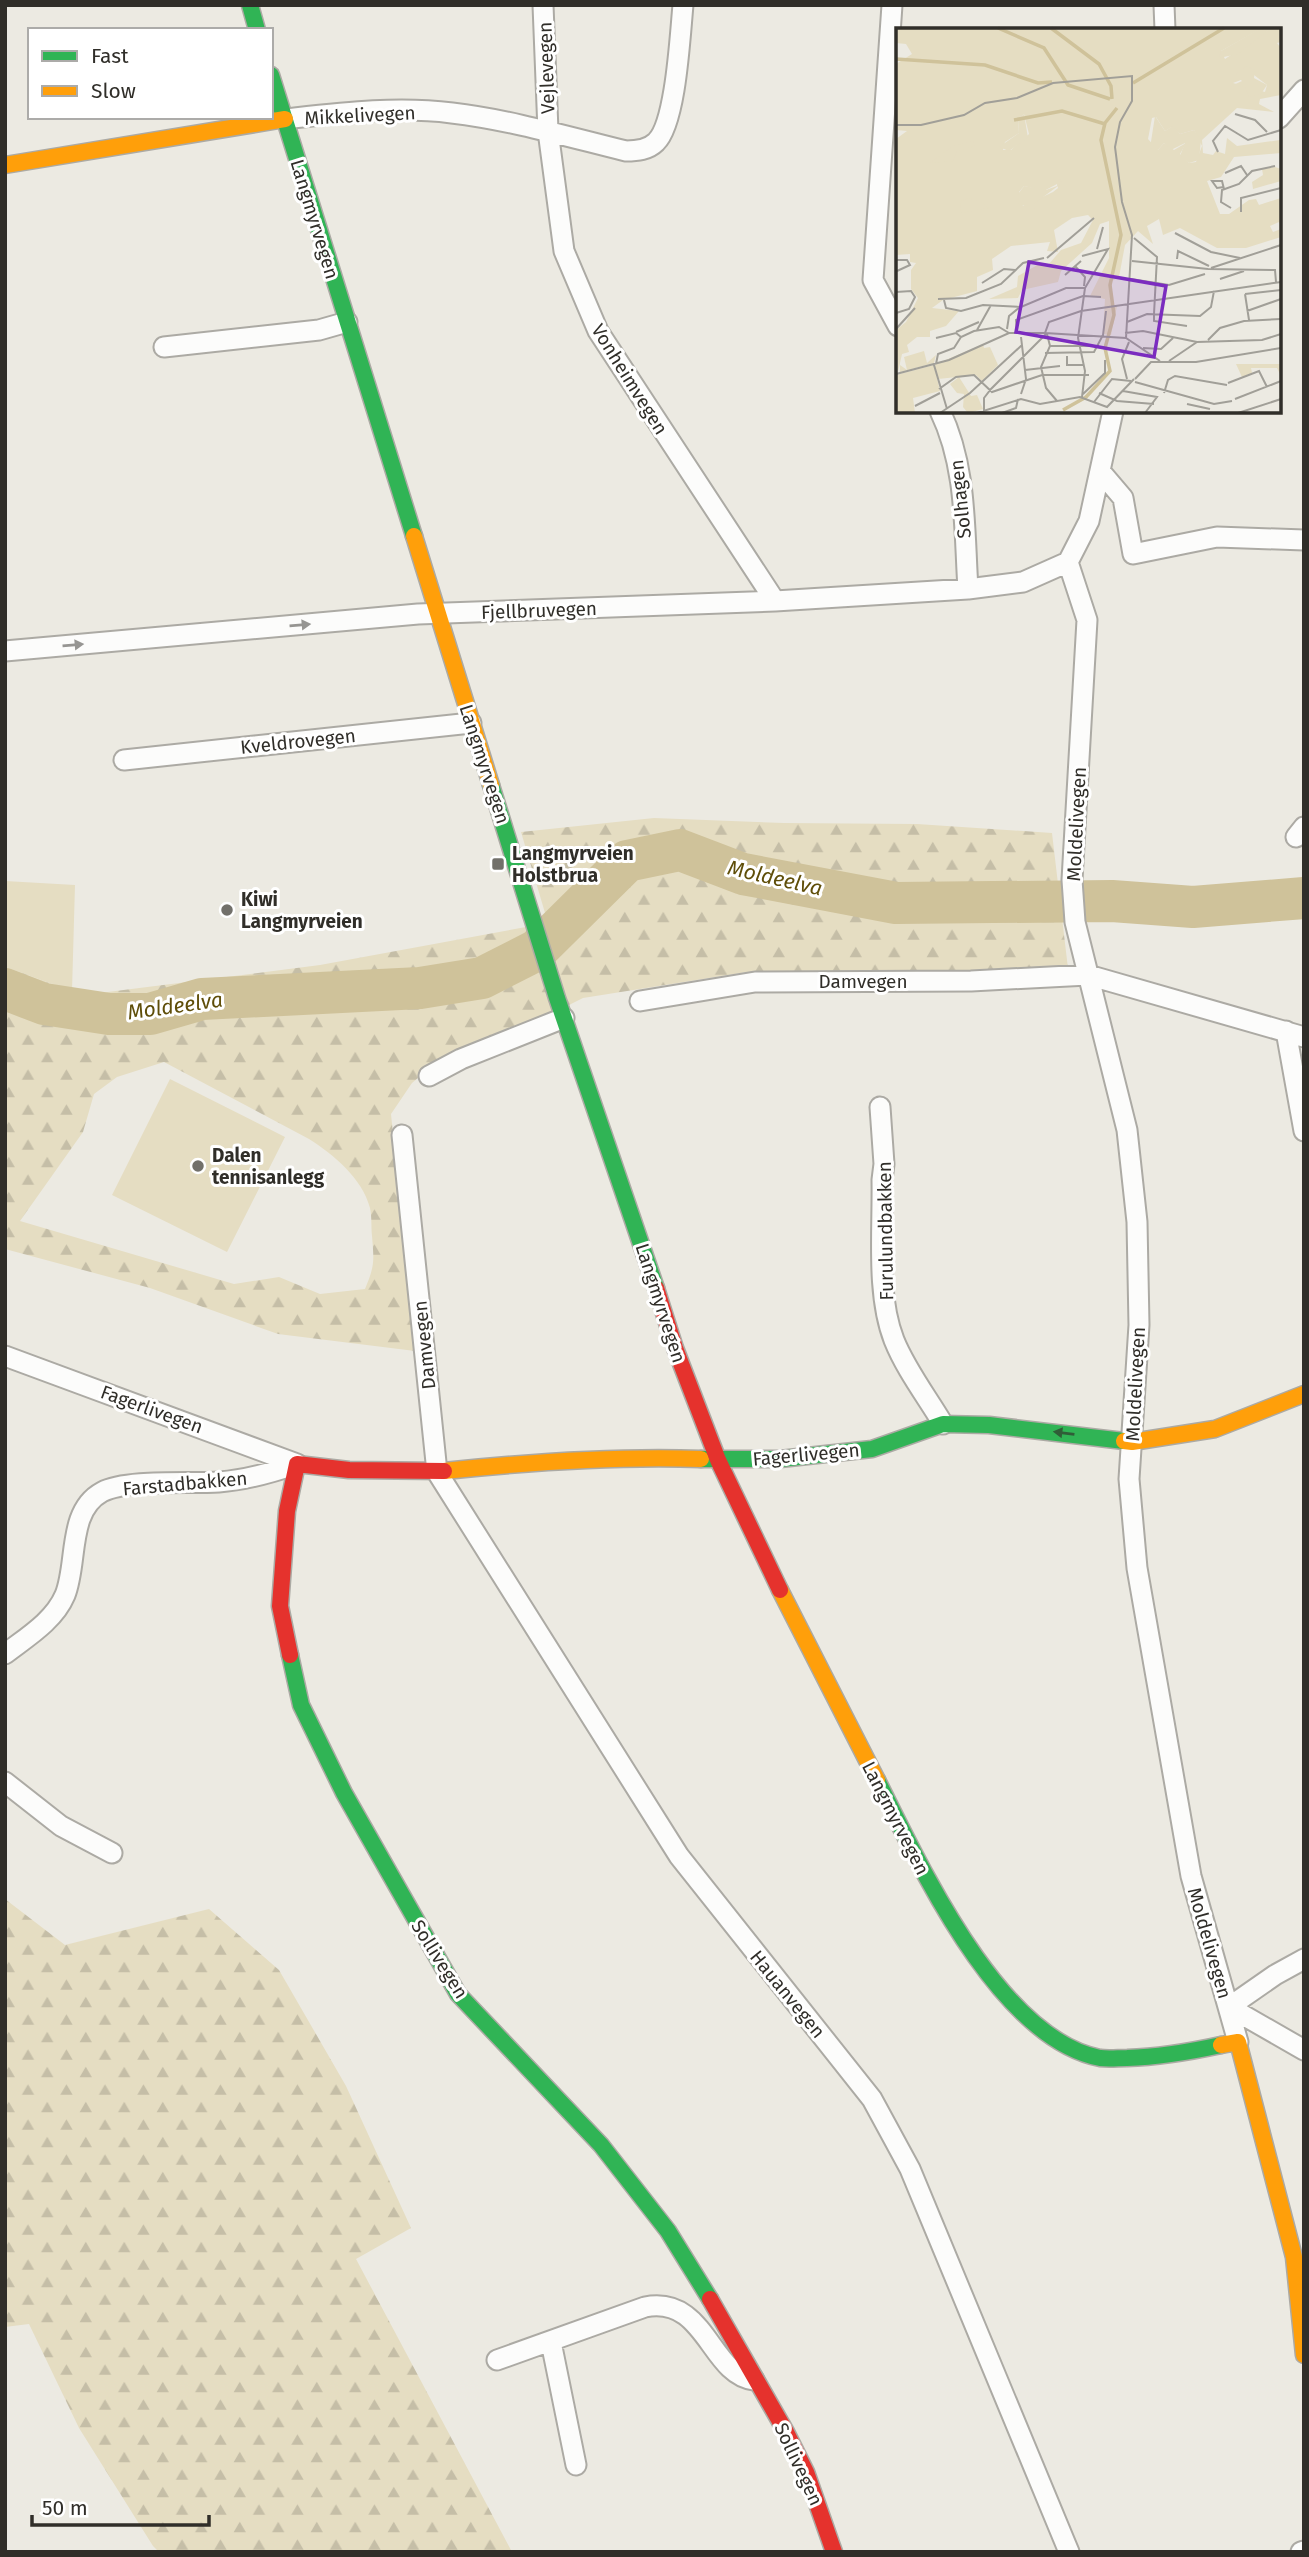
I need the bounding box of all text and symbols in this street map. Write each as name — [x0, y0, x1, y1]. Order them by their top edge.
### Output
street label: Vejlevegen — [533, 21, 560, 114]
legend — [28, 28, 273, 119]
inset map — [896, 28, 1281, 413]
text: Fast — [91, 43, 129, 69]
text: Slow — [91, 78, 136, 104]
street label: Mikkelivegen — [304, 101, 416, 130]
street label: Langmyrvegen — [285, 156, 344, 282]
street label: Vonheimvegen — [586, 320, 673, 439]
street label: Solhagen — [945, 458, 976, 540]
street label: Fjellbruvegen — [481, 597, 597, 624]
one-way arrow — [289, 619, 311, 630]
one-way arrow — [62, 639, 84, 650]
street label: Langmyrvegen — [454, 702, 515, 827]
street label: Kveldrovegen — [239, 724, 357, 759]
street label: Moldelivegen — [1062, 766, 1091, 882]
place label: Langmyrveien Holstbrua — [512, 842, 634, 887]
water label: Moldeelva — [725, 855, 825, 901]
marker: Langmyrveien Holstbrua — [490, 856, 506, 872]
place label: Kiwi Langmyrveien — [241, 888, 363, 933]
marker: Kiwi Langmyrveien — [219, 902, 235, 918]
street label: Damvegen — [818, 970, 908, 993]
water label: Moldeelva — [126, 986, 224, 1026]
place label: Dalen tennisanlegg — [212, 1144, 325, 1189]
marker: Dalen tennisanlegg — [190, 1158, 206, 1174]
street label: Furulundbakken — [873, 1161, 898, 1301]
street label: Langmyrvegen — [630, 1241, 691, 1366]
street label: Damvegen — [408, 1299, 441, 1391]
street label: Moldelivegen — [1121, 1326, 1150, 1442]
street label: Fagerlivegen — [98, 1380, 206, 1439]
one-way arrow — [1053, 1428, 1075, 1439]
street label: Fagerlivegen — [752, 1438, 860, 1471]
street label: Farstadbakken — [122, 1467, 248, 1500]
street label: Langmyrvegen — [857, 1758, 934, 1879]
street label: Moldelivegen — [1183, 1885, 1236, 2001]
street label: Sollivegen — [406, 1916, 473, 2003]
street label: Hauanvegen — [745, 1946, 830, 2043]
street label: Sollivegen — [769, 2419, 828, 2509]
scale bar — [32, 2484, 208, 2528]
text: 50 m — [42, 2495, 88, 2521]

